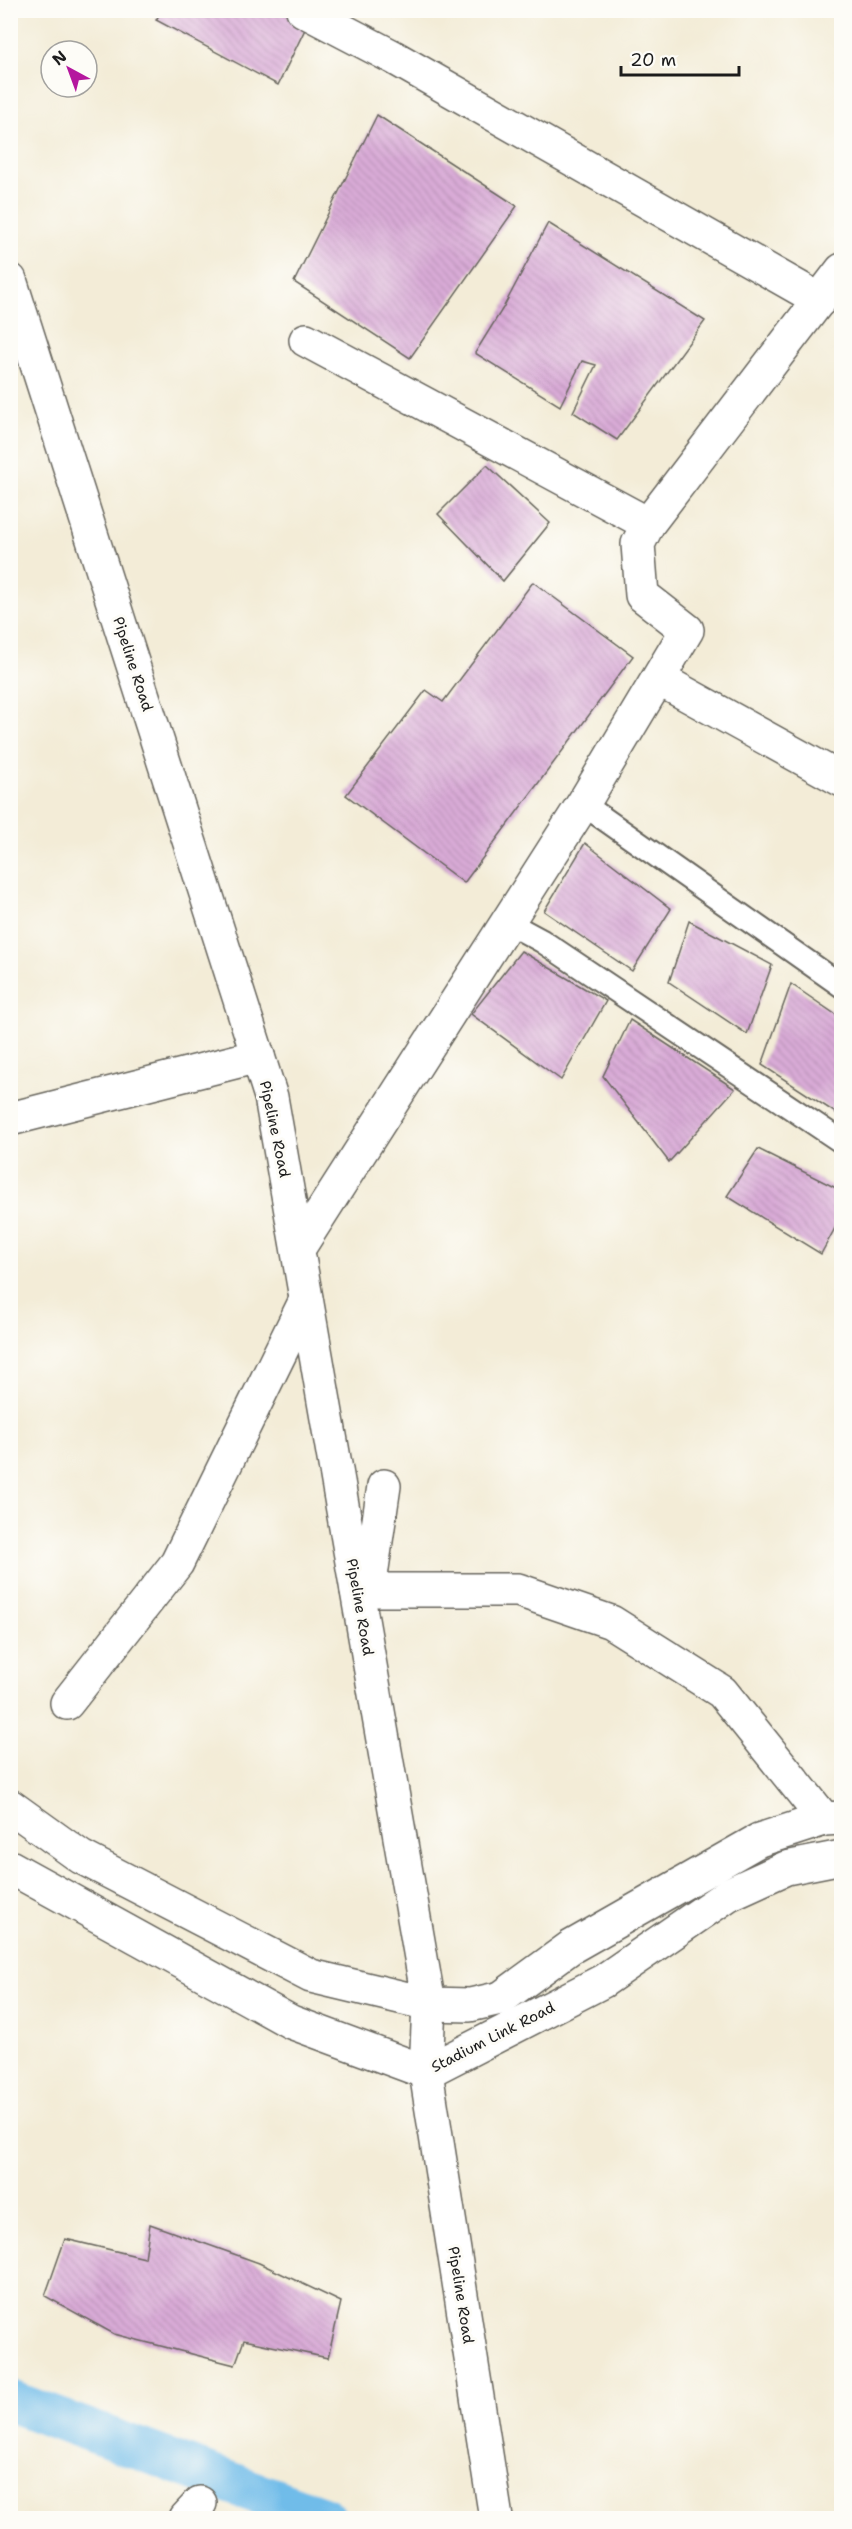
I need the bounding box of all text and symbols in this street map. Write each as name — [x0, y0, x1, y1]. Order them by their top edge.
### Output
north arrow — [39, 39, 99, 99]
scale bar — [621, 39, 740, 77]
text: N — [48, 46, 71, 70]
text: 20 m — [630, 48, 676, 72]
street label: Pipeline Road — [108, 614, 158, 714]
street label: Pipeline Road — [255, 1079, 295, 1180]
street label: Pipeline Road — [342, 1557, 378, 1658]
street label: Stadium Link Road — [428, 1997, 559, 2077]
street label: Pipeline Road — [443, 2245, 479, 2346]

